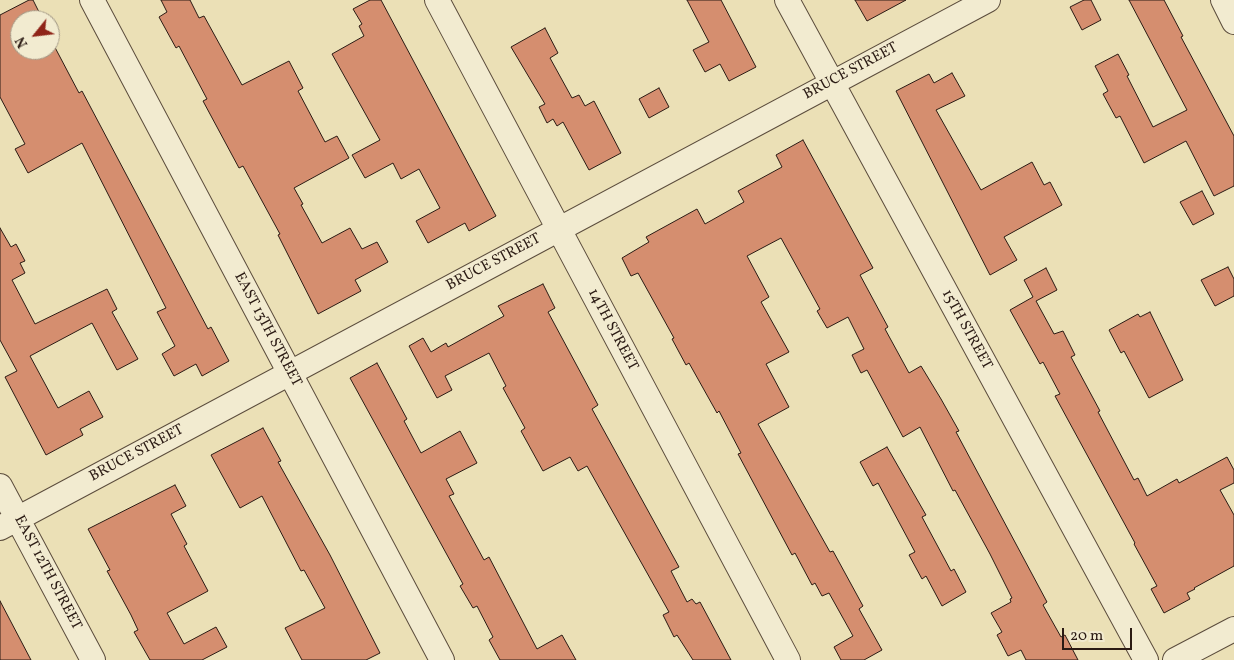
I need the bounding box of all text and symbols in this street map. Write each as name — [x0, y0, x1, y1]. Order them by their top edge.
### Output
north arrow — [10, 10, 60, 60]
text: N — [12, 33, 33, 51]
street label: BRUCE STREET — [801, 40, 901, 104]
street label: BRUCE STREET — [444, 231, 544, 295]
street label: EAST 13TH STREET — [229, 270, 305, 390]
street label: 14TH STREET — [583, 286, 641, 374]
street label: 15TH STREET — [937, 287, 995, 373]
street label: BRUCE STREET — [87, 422, 187, 486]
street label: EAST 12TH STREET — [9, 513, 85, 633]
scale bar — [1064, 618, 1134, 650]
text: 20 m — [1070, 626, 1103, 647]

